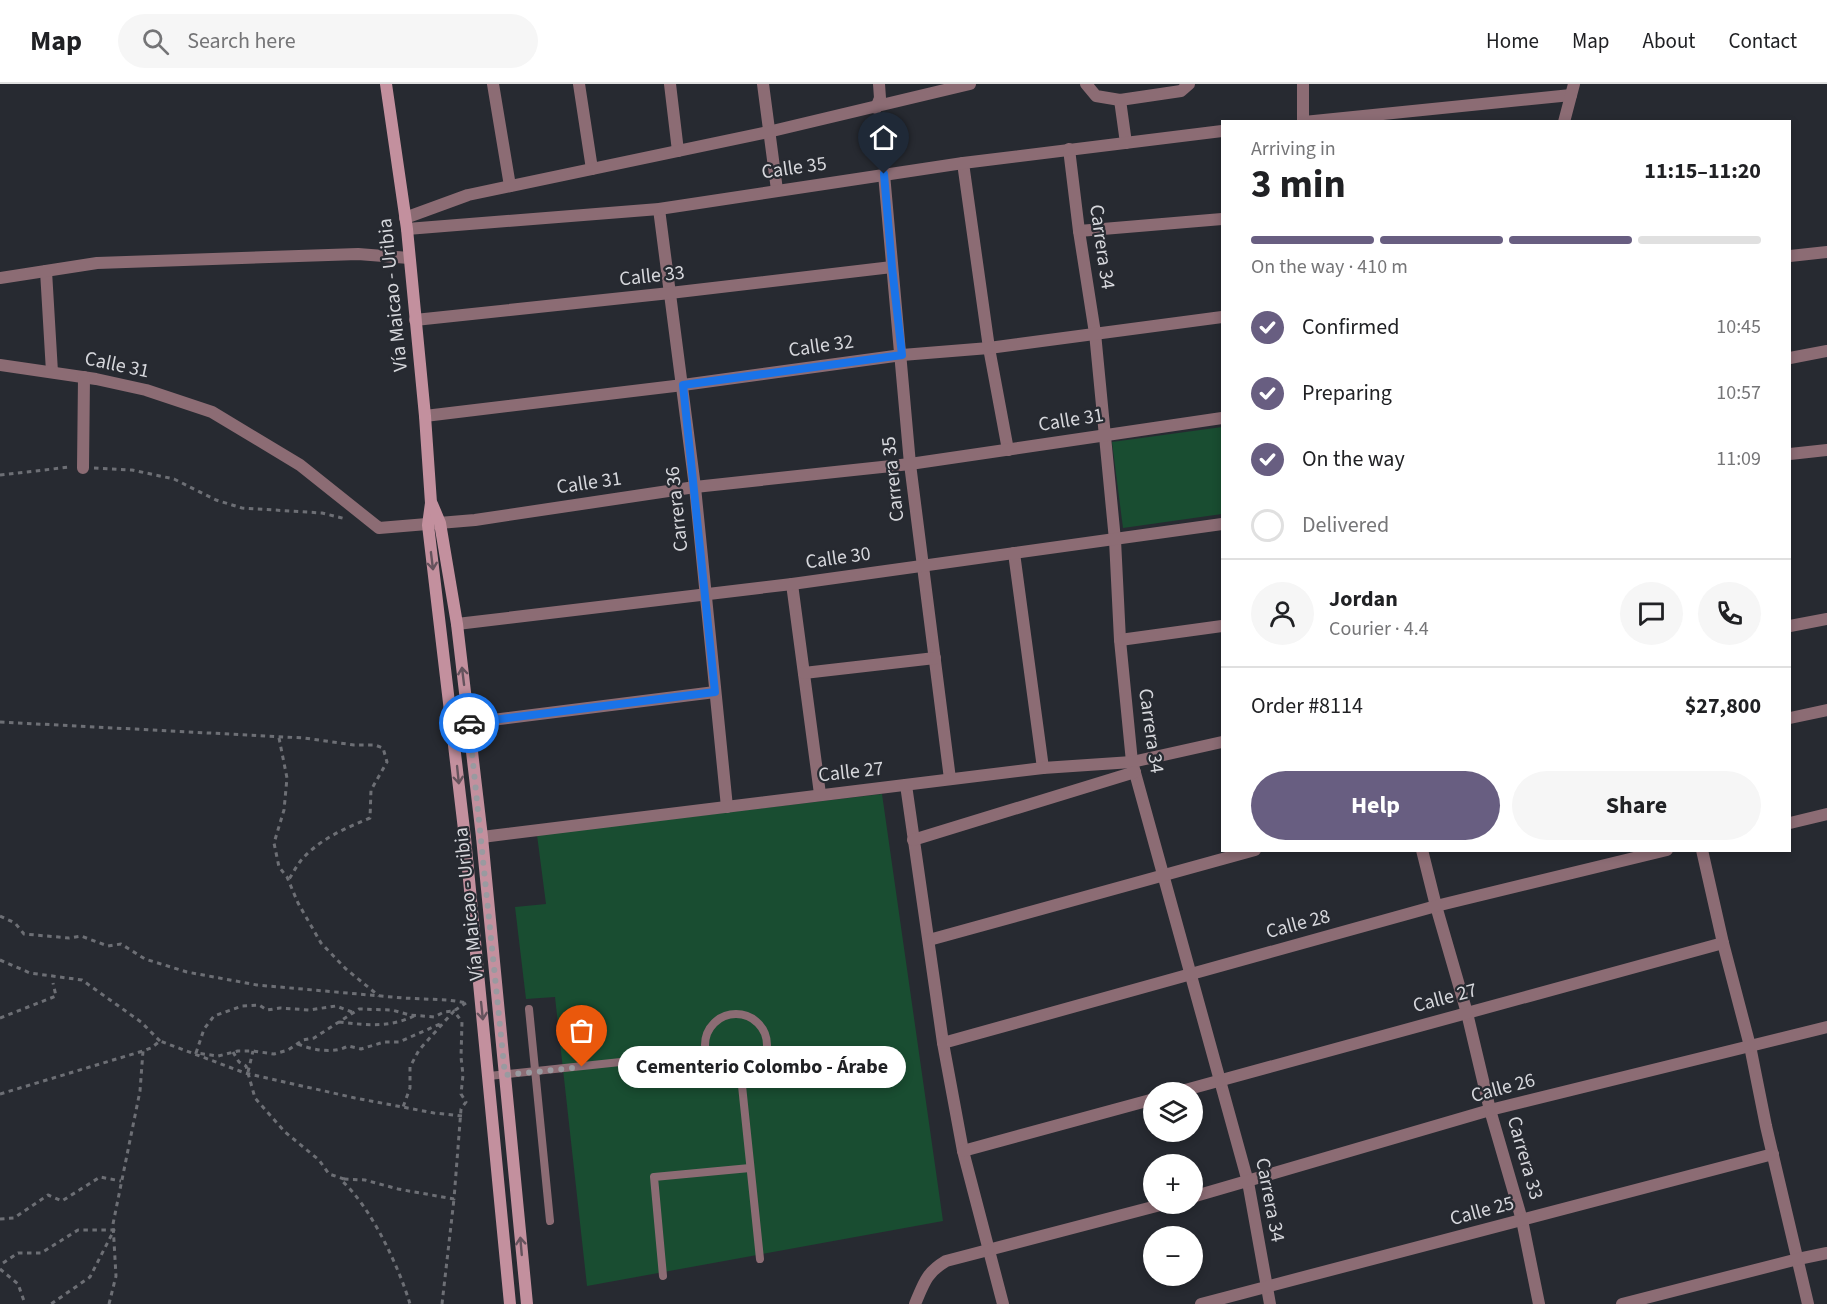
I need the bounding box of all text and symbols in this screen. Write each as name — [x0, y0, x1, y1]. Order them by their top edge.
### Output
search box — [118, 14, 538, 68]
text: Map — [30, 21, 82, 61]
icon: search — [139, 25, 172, 58]
text: Search here — [187, 25, 296, 57]
text: Home — [1486, 26, 1539, 56]
text: Map — [1572, 26, 1610, 56]
text: About — [1643, 26, 1695, 56]
text: Contact — [1728, 26, 1797, 56]
pin — [858, 112, 909, 174]
icon: home — [867, 121, 900, 154]
text: Arriving in — [1251, 135, 1336, 163]
street label: Calle 35 — [760, 150, 828, 186]
text: 11:15–11:20 — [1644, 155, 1761, 187]
text: 3 min — [1251, 157, 1346, 213]
street label: Carrera 34 — [1082, 203, 1122, 291]
street label: Vía Maicao - Uribia — [371, 217, 415, 373]
text: On the way · 410 m — [1251, 253, 1408, 281]
street label: Calle 33 — [618, 259, 686, 293]
icon: check — [1251, 311, 1284, 344]
text: Confirmed — [1302, 311, 1399, 343]
text: 10:45 — [1716, 313, 1761, 341]
street label: Calle 32 — [787, 328, 855, 364]
street label: Calle 31 — [82, 344, 152, 386]
icon: check — [1251, 377, 1284, 410]
text: Preparing — [1302, 377, 1392, 409]
text: 10:57 — [1716, 379, 1761, 407]
street label: Calle 31 — [1036, 401, 1106, 439]
street label: Carrera 35 — [875, 435, 911, 523]
icon: check — [1251, 443, 1284, 476]
text: On the way — [1302, 443, 1405, 475]
text: 11:09 — [1716, 445, 1761, 473]
street label: Calle 31 — [555, 465, 623, 501]
street label: Carrera 36 — [659, 465, 695, 553]
text: Delivered — [1302, 509, 1389, 541]
street label: Calle 30 — [804, 540, 872, 576]
one-way arrow — [427, 551, 438, 570]
button: person — [1251, 582, 1314, 645]
button: chat — [1620, 582, 1683, 645]
button: phone — [1698, 582, 1761, 645]
text: Jordan — [1329, 583, 1398, 615]
text: Courier · 4.4 — [1329, 615, 1429, 643]
one-way arrow — [458, 666, 469, 686]
street label: Carrera 34 — [1131, 687, 1171, 775]
text: Order #8114 — [1251, 690, 1363, 722]
text: $27,800 — [1685, 690, 1761, 722]
courier — [439, 693, 499, 753]
icon: car — [453, 707, 486, 740]
street label: Calle 27 — [817, 755, 885, 789]
one-way arrow — [453, 765, 464, 785]
button: Help — [1251, 771, 1500, 840]
button: Share — [1512, 771, 1761, 840]
street label: Vía Maicao - Uribia — [447, 826, 491, 982]
street label: Calle 28 — [1263, 902, 1333, 946]
street label: Calle 27 — [1410, 976, 1480, 1020]
one-way arrow — [477, 1001, 488, 1021]
pin — [556, 1005, 607, 1067]
icon: bag — [565, 1014, 598, 1047]
callout: Cementerio Colombo - Árabe — [618, 1046, 906, 1088]
text: Cementerio Colombo - Árabe — [636, 1053, 888, 1081]
street label: Calle 26 — [1468, 1066, 1538, 1110]
map controls — [1143, 1082, 1203, 1286]
button: layers — [1143, 1082, 1203, 1142]
street label: Carrera 33 — [1500, 1113, 1550, 1203]
button: + — [1143, 1154, 1203, 1214]
street label: Carrera 34 — [1248, 1155, 1292, 1245]
street label: Calle 25 — [1447, 1189, 1517, 1233]
button: − — [1143, 1226, 1203, 1286]
one-way arrow — [515, 1236, 526, 1256]

